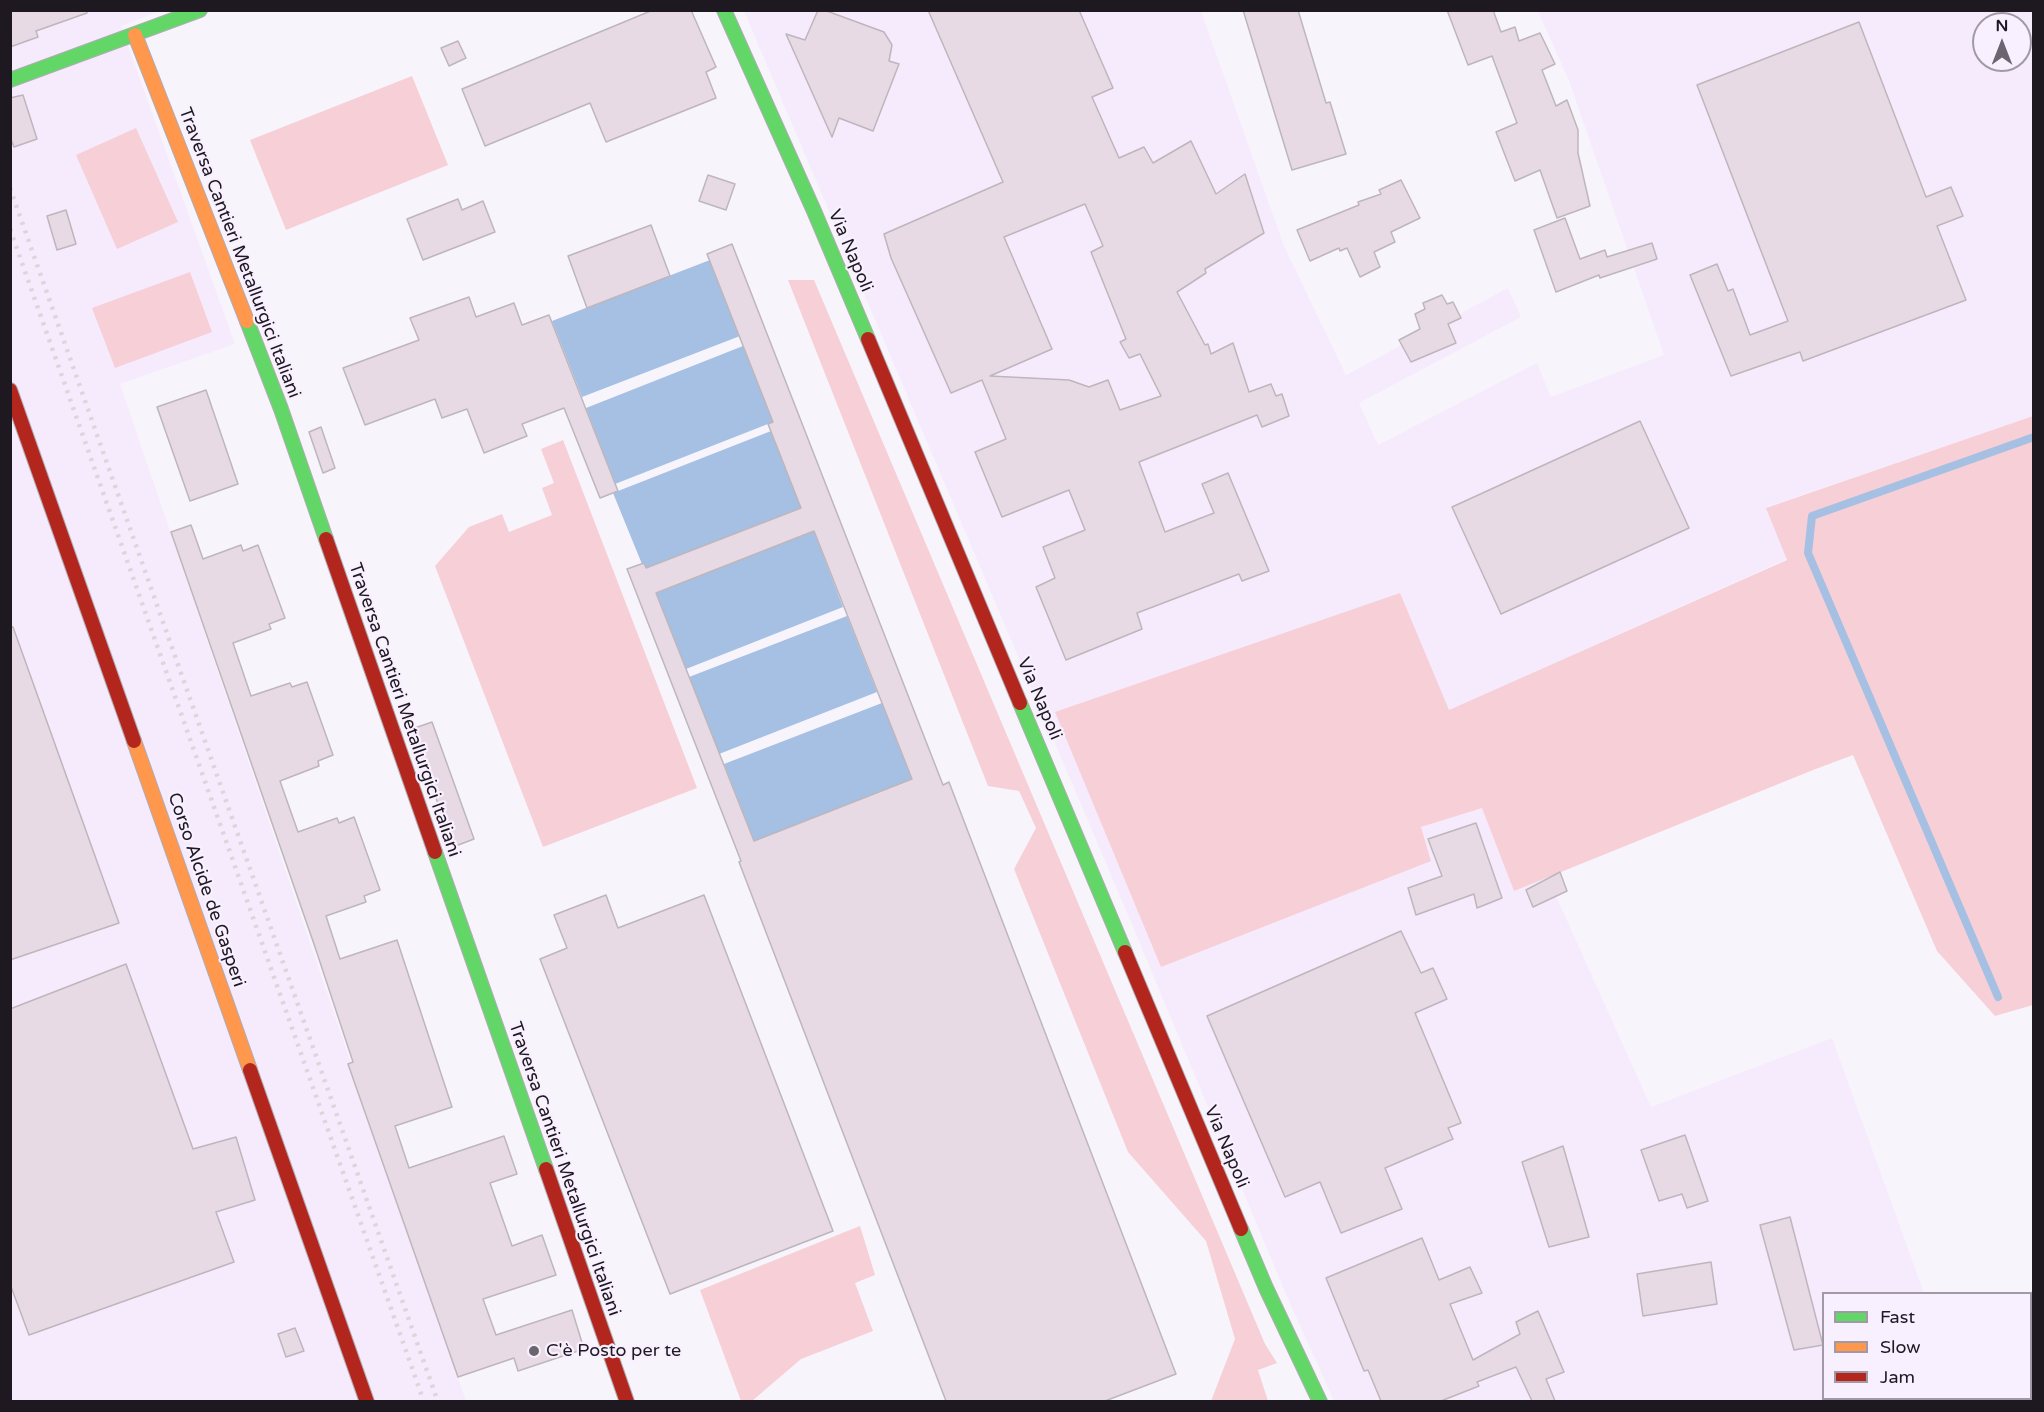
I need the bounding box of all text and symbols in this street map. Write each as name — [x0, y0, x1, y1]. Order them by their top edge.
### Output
north arrow — [1972, 12, 2032, 72]
text: N — [1996, 16, 2008, 36]
street label: Traversa Cantieri Metallurgici Italiani — [173, 105, 305, 401]
street label: Via Napoli — [823, 207, 877, 295]
street label: Traversa Cantieri Metallurgici Italiani — [343, 560, 465, 860]
street label: Via Napoli — [1012, 655, 1066, 743]
street label: Corso Alcide de Gasperi — [163, 790, 249, 990]
street label: Traversa Cantieri Metallurgici Italiani — [503, 1019, 625, 1319]
street label: Via Napoli — [1199, 1103, 1253, 1191]
legend — [1822, 1292, 2032, 1400]
text: Fast — [1880, 1306, 1915, 1328]
text: Slow — [1880, 1336, 1921, 1358]
place label: C'è Posto per te — [546, 1340, 681, 1362]
marker: C'è Posto per te — [527, 1344, 541, 1358]
text: Jam — [1880, 1366, 1915, 1388]

